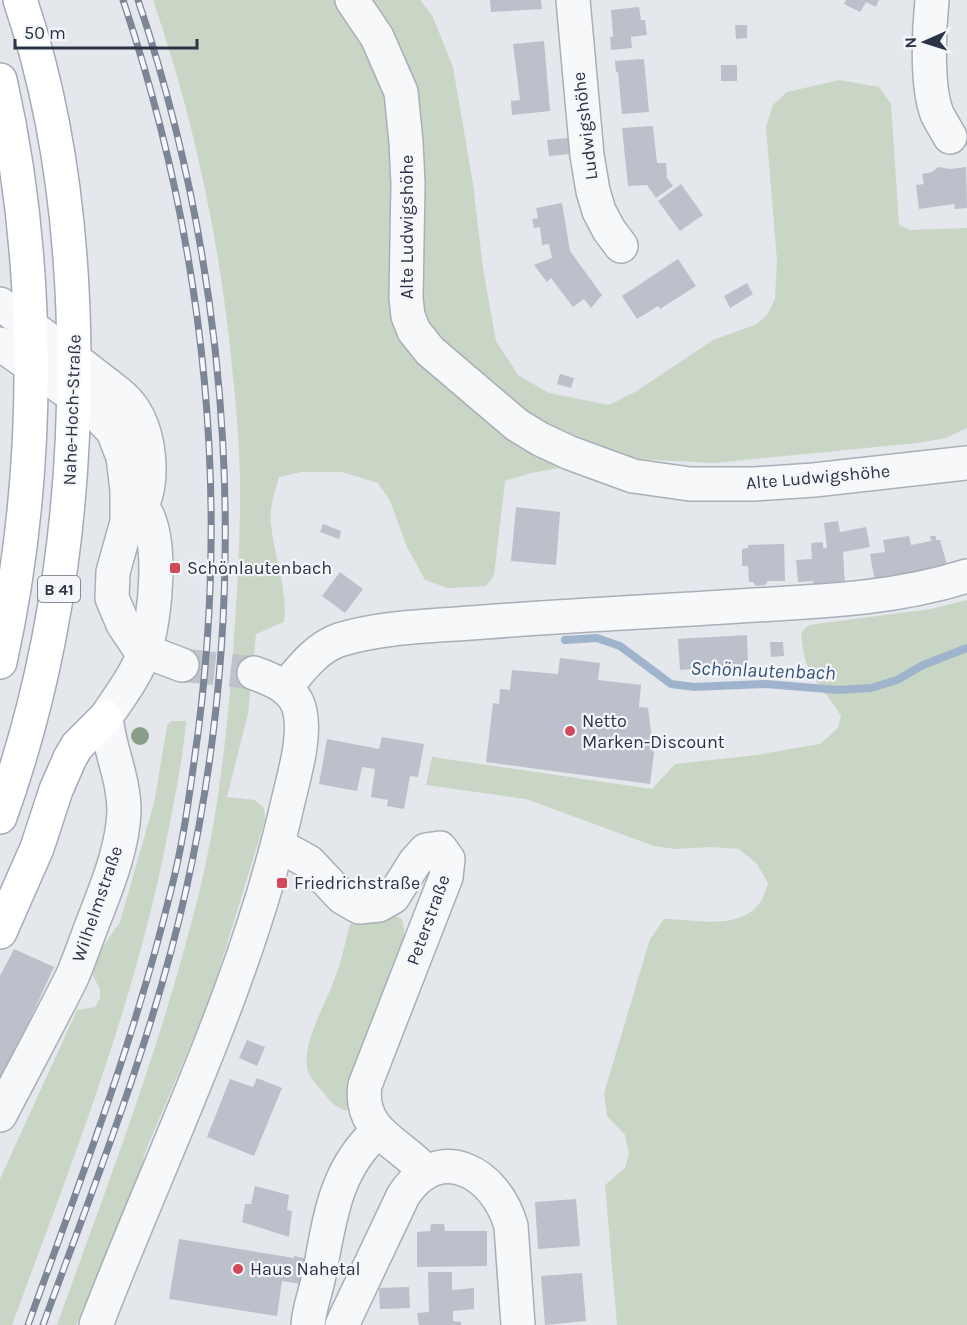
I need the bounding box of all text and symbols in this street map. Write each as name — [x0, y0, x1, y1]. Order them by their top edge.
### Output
scale bar — [15, 12, 196, 50]
north arrow — [895, 12, 955, 72]
text: 50 m — [24, 22, 66, 44]
text: N — [901, 37, 920, 49]
street label: Ludwigshöhe — [567, 71, 603, 181]
street label: Alte Ludwigshöhe — [396, 155, 418, 299]
street label: Nahe-Hoch-Straße — [58, 334, 86, 486]
street label: Alte Ludwigshöhe — [745, 460, 891, 494]
place label: Schönlautenbach — [187, 557, 332, 579]
marker: Schönlautenbach — [168, 561, 182, 575]
road number: B 41 — [38, 576, 80, 602]
water label: Schönlautenbach — [690, 656, 836, 685]
place label: Netto Marken-Discount — [582, 710, 725, 753]
marker: Netto Marken-Discount — [563, 724, 577, 738]
street label: Wilhelmstraße — [67, 843, 127, 965]
place label: Friedrichstraße — [294, 872, 420, 894]
street label: Peterstraße — [401, 872, 455, 968]
marker: Friedrichstraße — [275, 876, 289, 890]
place label: Haus Nahetal — [250, 1258, 361, 1280]
marker: Haus Nahetal — [231, 1262, 245, 1276]

